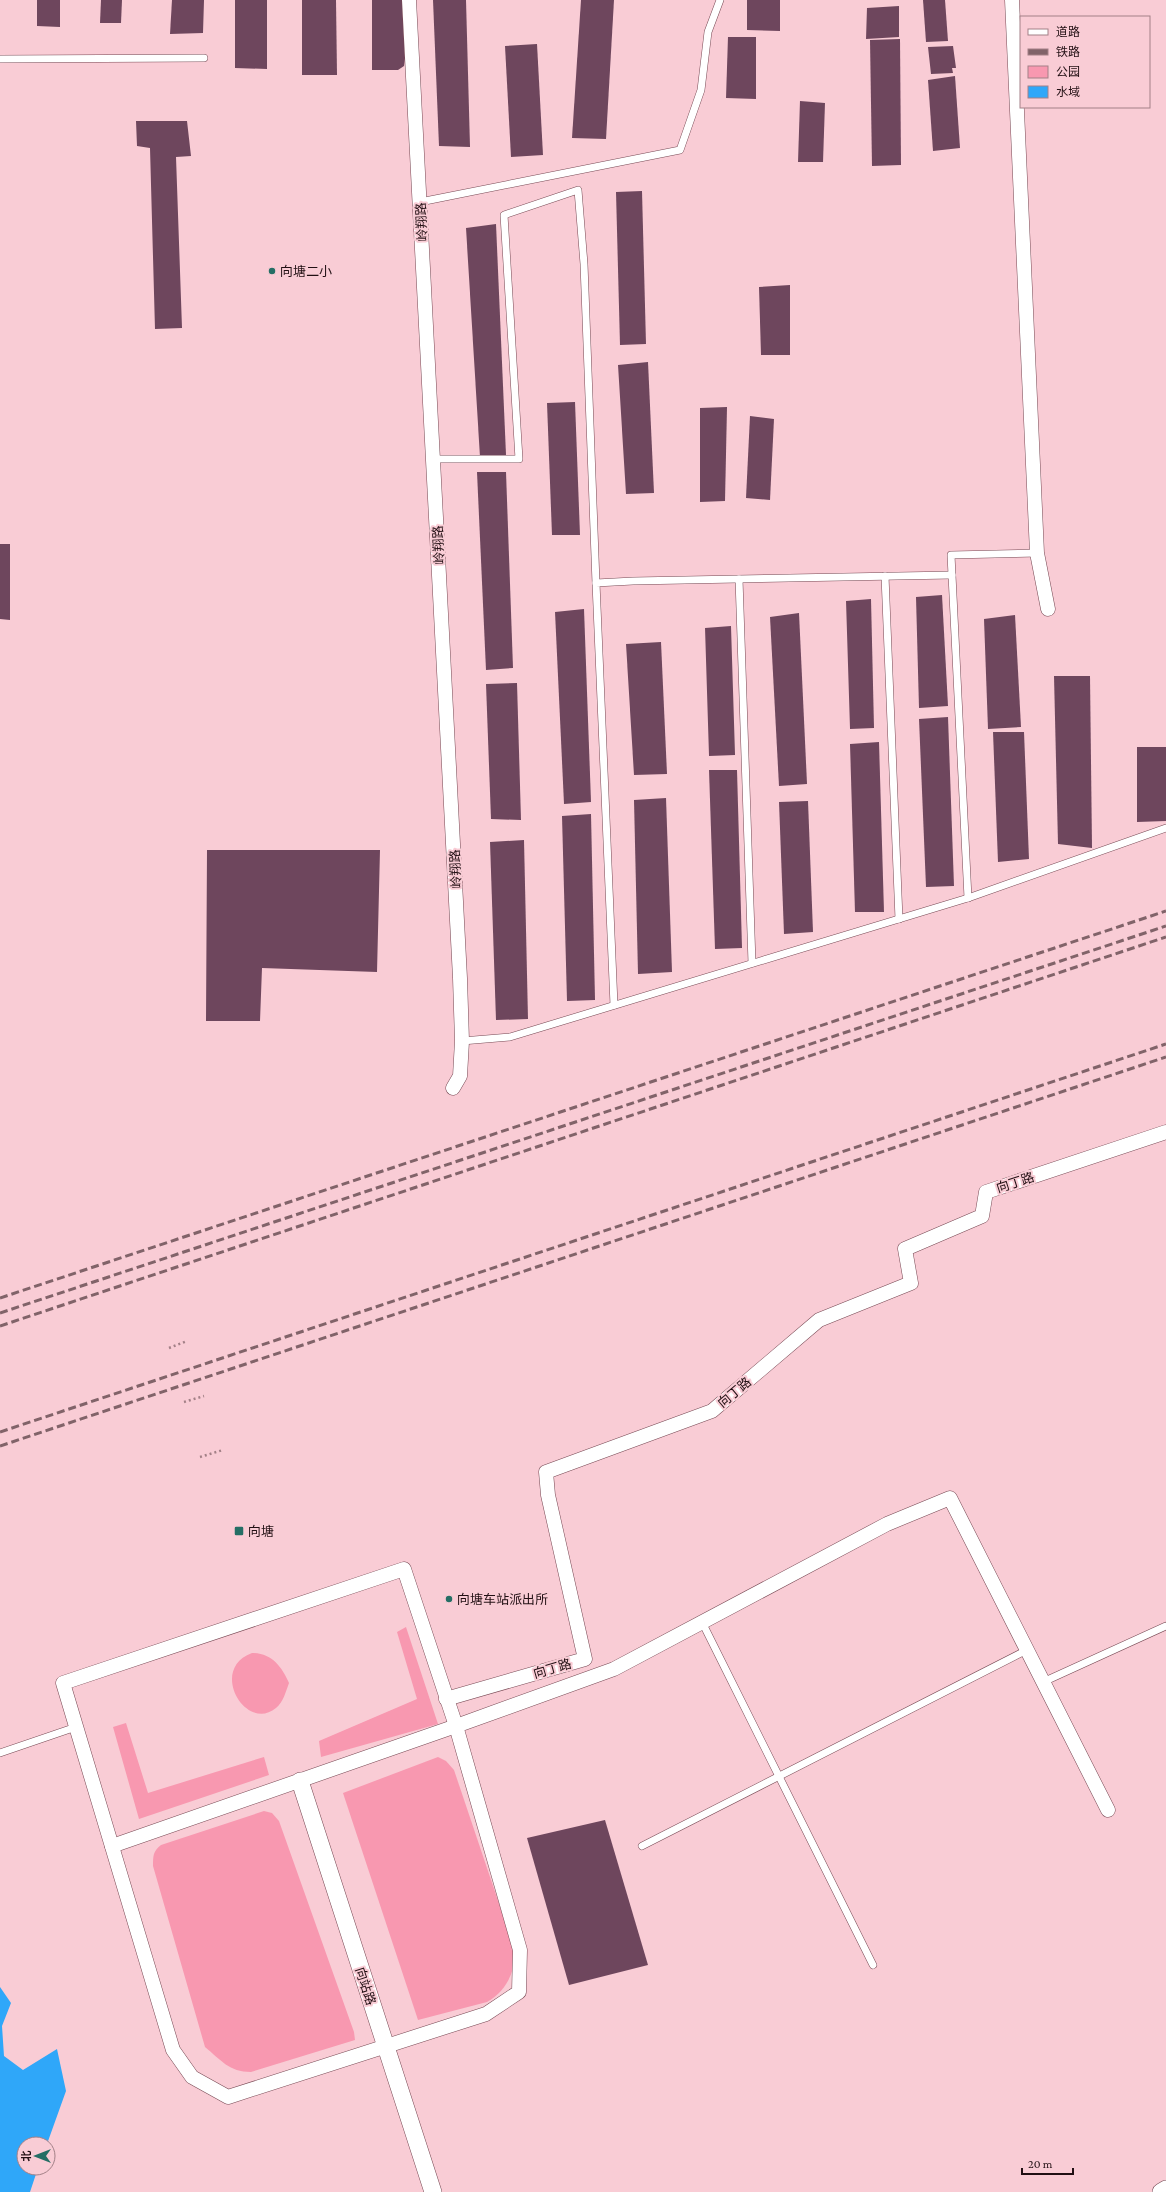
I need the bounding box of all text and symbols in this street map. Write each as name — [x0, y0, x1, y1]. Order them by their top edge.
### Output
legend — [1020, 16, 1150, 108]
text: 道路 — [1056, 25, 1080, 39]
text: 铁路 — [1056, 45, 1080, 59]
text: 公园 — [1056, 65, 1080, 79]
text: 水域 — [1056, 85, 1080, 99]
street label: 岭翔路 — [413, 202, 430, 242]
place label: 向塘二小 — [280, 264, 332, 279]
marker: 向塘二小 — [267, 266, 277, 276]
street label: 岭翔路 — [430, 525, 447, 565]
street label: 岭翔路 — [447, 849, 464, 889]
street label: 向丁路 — [994, 1169, 1036, 1196]
street label: 向丁路 — [715, 1374, 754, 1411]
place label: 向塘 — [248, 1524, 274, 1539]
marker: 向塘 — [233, 1525, 245, 1537]
place label: 向塘车站派出所 — [457, 1592, 548, 1607]
marker: 向塘车站派出所 — [444, 1594, 454, 1604]
street label: 向丁路 — [531, 1656, 573, 1681]
street label: 向站路 — [352, 1965, 379, 2007]
north arrow — [16, 2136, 56, 2176]
scale bar — [1022, 2150, 1073, 2176]
text: 北 — [20, 2151, 32, 2162]
text: 20 m — [1028, 2157, 1053, 2171]

